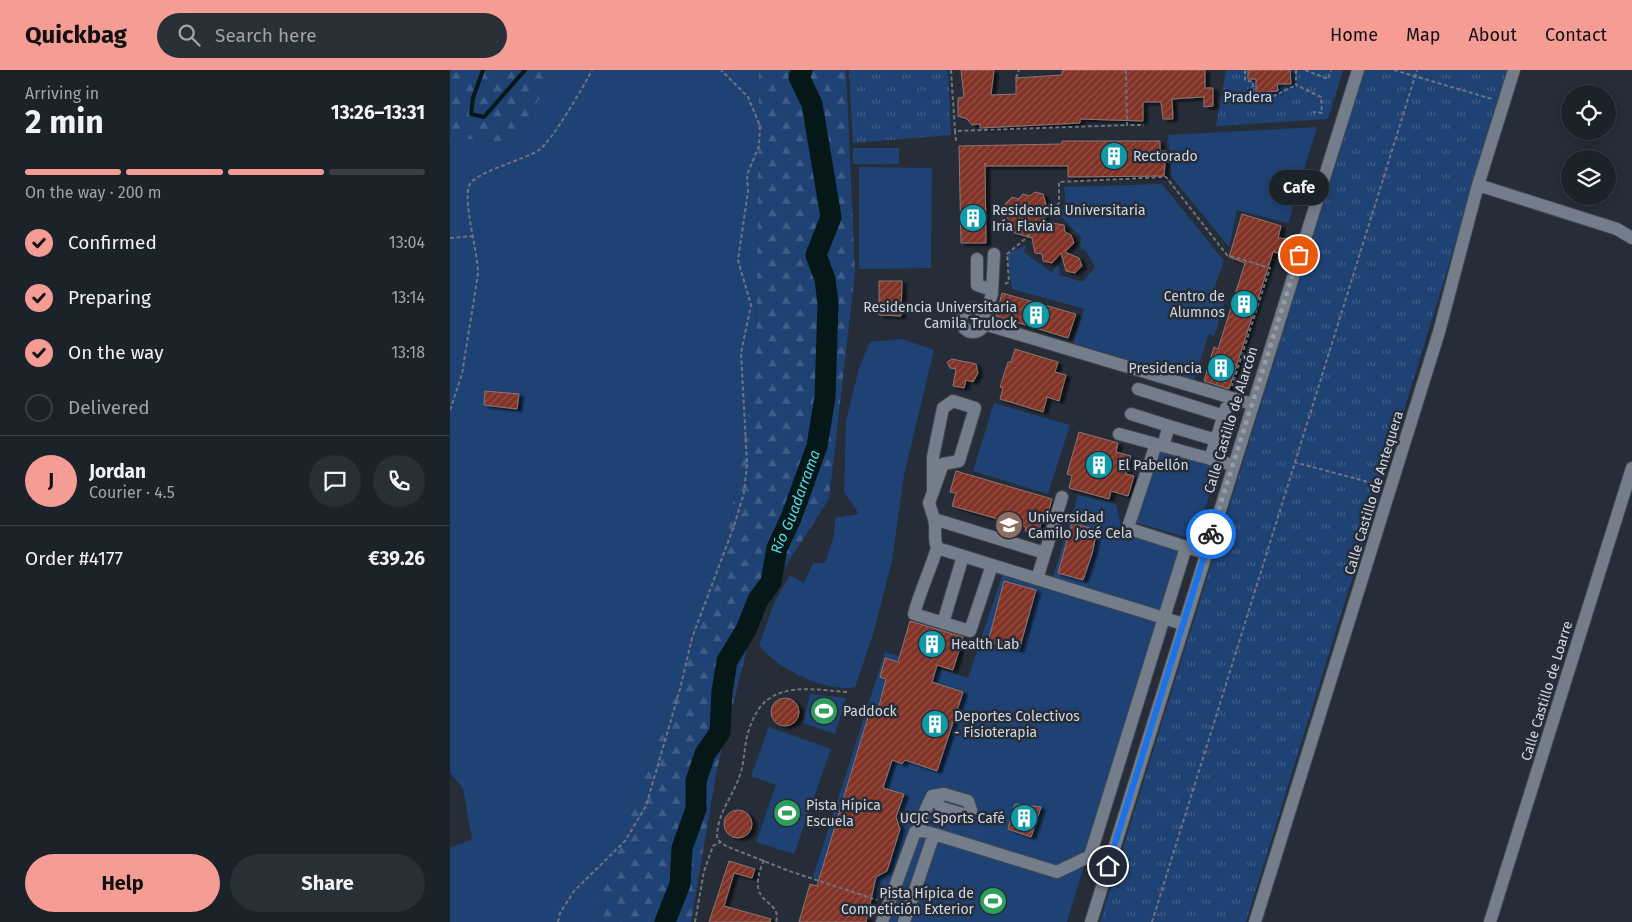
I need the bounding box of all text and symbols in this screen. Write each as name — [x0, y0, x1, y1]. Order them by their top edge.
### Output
search box — [157, 13, 507, 58]
text: Quickbag — [25, 21, 127, 49]
icon: search — [175, 21, 203, 49]
text: Search here — [215, 24, 317, 47]
text: Home — [1330, 24, 1378, 46]
text: Map — [1406, 24, 1440, 46]
text: About — [1468, 24, 1517, 46]
text: Contact — [1545, 24, 1607, 46]
text: Arriving in — [25, 84, 99, 103]
map controls — [1561, 85, 1616, 205]
button: locate — [1561, 85, 1616, 140]
park label: Pradera — [1224, 89, 1272, 106]
text: 13:26–13:31 — [331, 101, 425, 124]
text: 2 min — [25, 103, 104, 141]
building icon: Rectorado — [1099, 141, 1129, 171]
place label: Rectorado — [1133, 148, 1198, 165]
button: layers — [1561, 150, 1616, 205]
callout: Cafe — [1269, 170, 1329, 205]
text: Cafe — [1283, 178, 1315, 197]
text: On the way · 200 m — [25, 183, 161, 202]
place label: Residencia Universitaria Iría Flavia — [992, 202, 1146, 235]
building icon: Residencia Universitaria Iría Flavia — [958, 203, 988, 233]
icon: check — [25, 229, 53, 257]
text: Confirmed — [68, 231, 157, 254]
text: 13:04 — [389, 233, 425, 252]
pin — [1278, 234, 1320, 276]
icon: bag — [1285, 241, 1313, 269]
icon: check — [25, 284, 53, 312]
text: Preparing — [68, 286, 151, 309]
text: 13:14 — [391, 288, 425, 307]
place label: Centro de Alumnos — [1164, 288, 1225, 321]
building icon: Centro de Alumnos — [1229, 289, 1259, 319]
place label: Residencia Universitaria Camila Trulock — [863, 299, 1018, 332]
building icon: Residencia Universitaria Camila Trulock — [1021, 300, 1051, 330]
icon: check — [25, 339, 53, 367]
text: On the way — [68, 341, 164, 364]
text: 13:18 — [391, 343, 425, 362]
street label: Calle Castillo de Alarcón — [1201, 345, 1261, 495]
building icon: Presidencia — [1206, 353, 1236, 383]
place label: Presidencia — [1129, 360, 1202, 377]
text: Delivered — [68, 396, 150, 419]
street label: Calle Castillo de Antequera — [1341, 409, 1407, 577]
water label: Río Guadarrama — [767, 447, 824, 555]
building icon: El Pabellón — [1084, 450, 1114, 480]
button: chat — [309, 455, 361, 507]
button: phone — [373, 455, 425, 507]
place label: El Pabellón — [1118, 457, 1189, 474]
text: Jordan — [89, 460, 146, 483]
text: J — [48, 469, 54, 492]
text: Courier · 4.5 — [89, 483, 175, 502]
place label: Universidad Camilo José Cela — [1028, 509, 1132, 542]
courier — [1186, 509, 1236, 559]
school or university icon: Universidad Camilo José Cela — [994, 510, 1024, 540]
icon: bike — [1197, 520, 1225, 548]
text: Order #4177 — [25, 547, 123, 570]
text: €39.26 — [368, 547, 425, 570]
street label: Calle Castillo de Loarre — [1518, 619, 1576, 763]
building icon: Health Lab — [917, 629, 947, 659]
place label: Health Lab — [951, 636, 1019, 653]
sports icon: Paddock — [809, 696, 839, 726]
place label: Paddock — [843, 703, 898, 720]
place label: Deportes Colectivos - Fisioterapia — [954, 708, 1080, 741]
building icon: Deportes Colectivos - Fisioterapia — [920, 709, 950, 739]
place label: Pista Hípica Escuela — [806, 797, 881, 830]
sports icon: Pista Hípica Escuela — [772, 798, 802, 828]
building icon: UCJC Sports Café — [1009, 803, 1039, 833]
place label: UCJC Sports Café — [900, 810, 1005, 827]
pin — [1087, 845, 1129, 887]
icon: home — [1094, 852, 1122, 880]
button: Help — [25, 854, 220, 912]
button: Share — [230, 854, 425, 912]
place label: Pista Hípica de Competición Exterior — [841, 885, 975, 918]
sports icon: Pista Hípica de Competición Exterior — [978, 886, 1008, 916]

